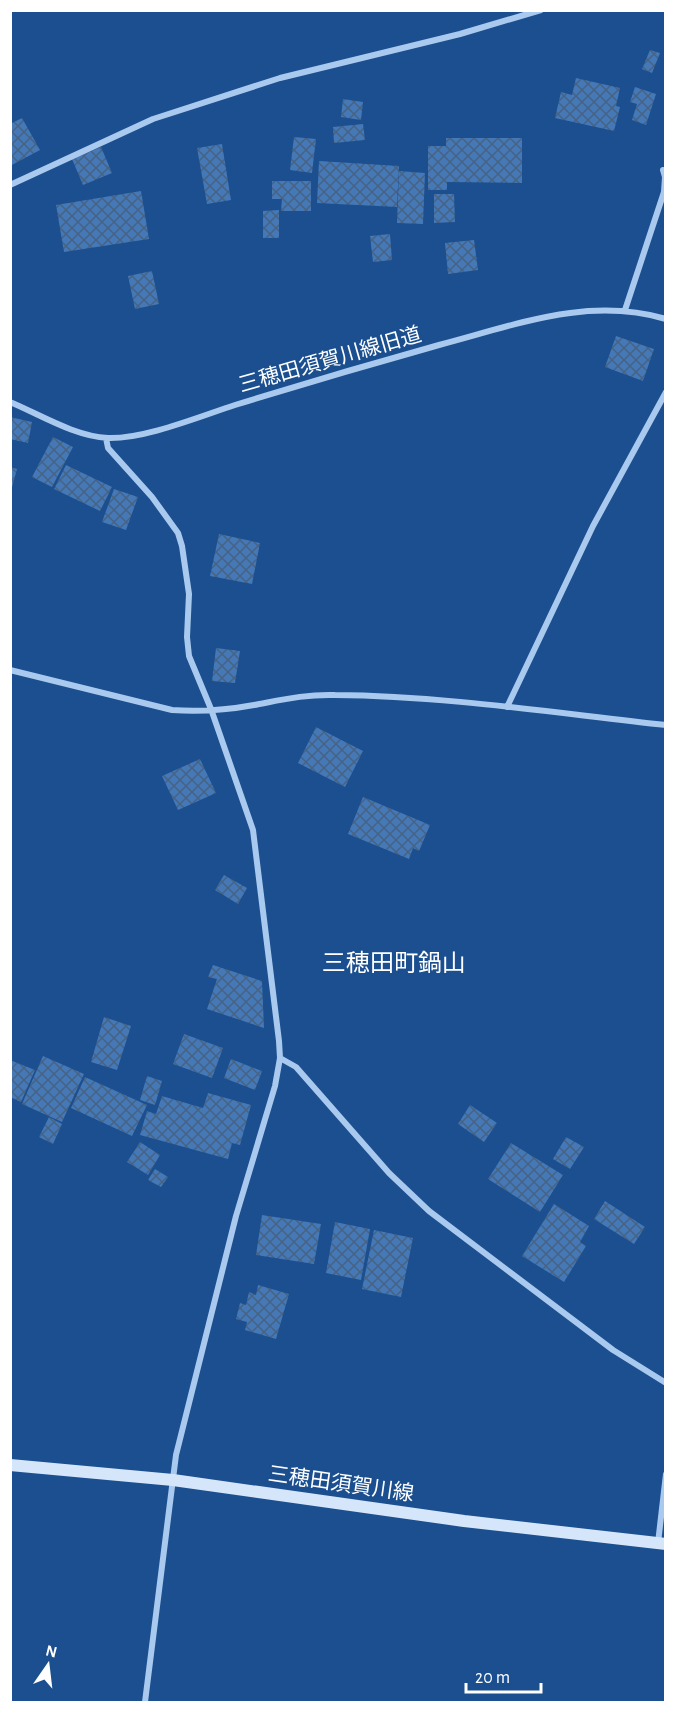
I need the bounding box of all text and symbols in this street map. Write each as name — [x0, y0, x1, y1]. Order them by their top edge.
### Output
street label: 三穂田須賀川線旧道 — [236, 323, 424, 396]
district label: 三穂田町鍋山 — [322, 950, 466, 976]
street label: 三穂田須賀川線 — [267, 1462, 415, 1505]
north arrow — [18, 1635, 78, 1695]
text: N — [44, 1642, 59, 1661]
scale bar — [466, 1656, 541, 1694]
text: 20 m — [475, 1669, 510, 1687]

